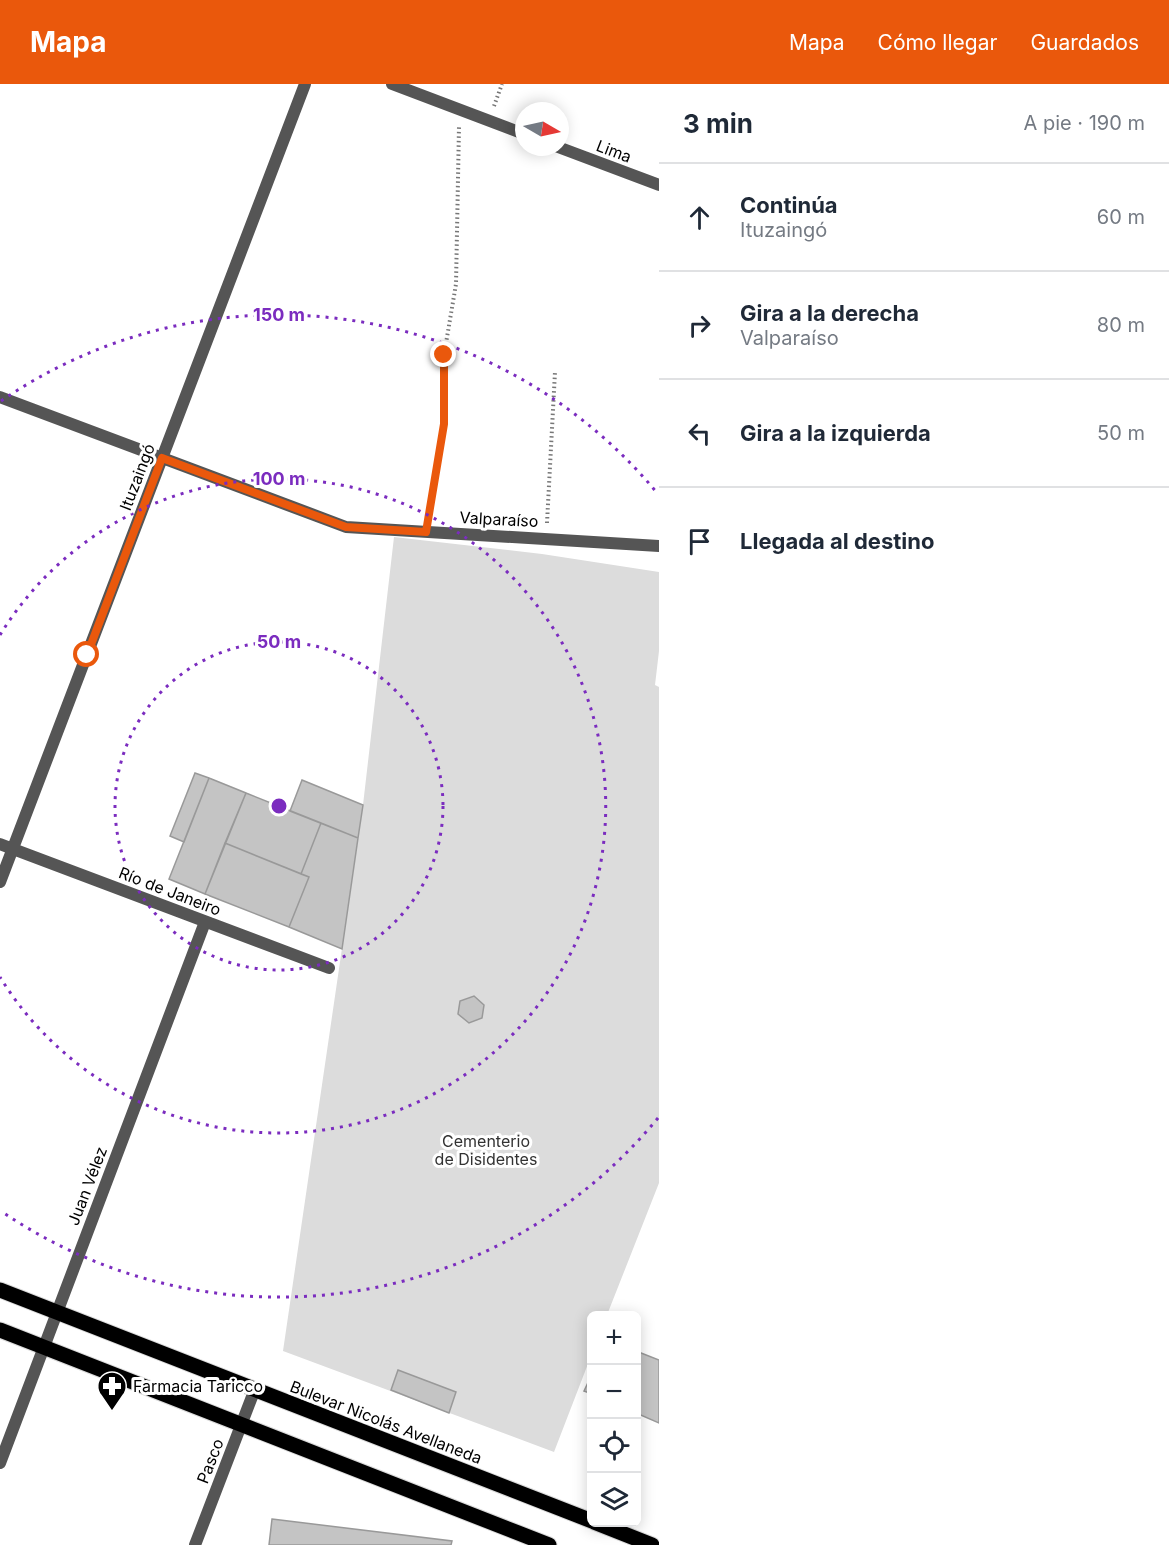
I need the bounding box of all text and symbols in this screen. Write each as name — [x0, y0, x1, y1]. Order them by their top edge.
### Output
text: Mapa — [30, 25, 107, 59]
text: Mapa — [789, 30, 845, 55]
text: Cómo llegar — [878, 30, 997, 55]
text: Guardados — [1030, 30, 1139, 55]
north arrow — [515, 102, 569, 156]
text: 3 min — [683, 108, 753, 139]
text: A pie · 190 m — [1024, 111, 1145, 135]
street label: Lima — [594, 135, 634, 167]
text: Continúa — [740, 192, 838, 218]
icon: ahead — [683, 201, 716, 234]
text: 60 m — [1097, 205, 1145, 229]
text: Ituzaingó — [740, 218, 827, 242]
text: Gira a la derecha — [740, 300, 919, 326]
text: 150 m — [253, 304, 305, 325]
icon: right — [683, 309, 716, 342]
text: 80 m — [1097, 313, 1145, 337]
text: Valparaíso — [740, 326, 839, 350]
route end — [430, 341, 456, 367]
icon: left — [683, 417, 716, 450]
text: Gira a la izquierda — [740, 420, 931, 446]
text: 50 m — [1097, 421, 1145, 445]
street label: Ituzaingó — [115, 441, 159, 513]
text: 100 m — [253, 468, 305, 489]
street label: Valparaíso — [459, 507, 539, 531]
icon: arrive — [683, 525, 716, 558]
text: Llegada al destino — [740, 528, 934, 554]
text: 50 m — [257, 631, 301, 652]
route start — [73, 641, 99, 667]
centre of rings — [269, 796, 289, 816]
street label: Río de Janeiro — [116, 862, 224, 920]
park label: Cementerio de Disidentes — [435, 1131, 537, 1169]
street label: Juan Vélez — [63, 1144, 111, 1228]
map controls — [587, 1311, 641, 1527]
button: + — [587, 1311, 641, 1365]
button: − — [587, 1365, 641, 1419]
pharmacy icon: Farmacia Taricco — [96, 1370, 128, 1412]
place label: Farmacia Taricco — [133, 1376, 263, 1396]
street label: Bulevar Nicolás Avellaneda — [287, 1376, 485, 1468]
button: locate — [587, 1419, 641, 1473]
street label: Pasco — [192, 1436, 228, 1486]
button: layers — [587, 1473, 641, 1527]

